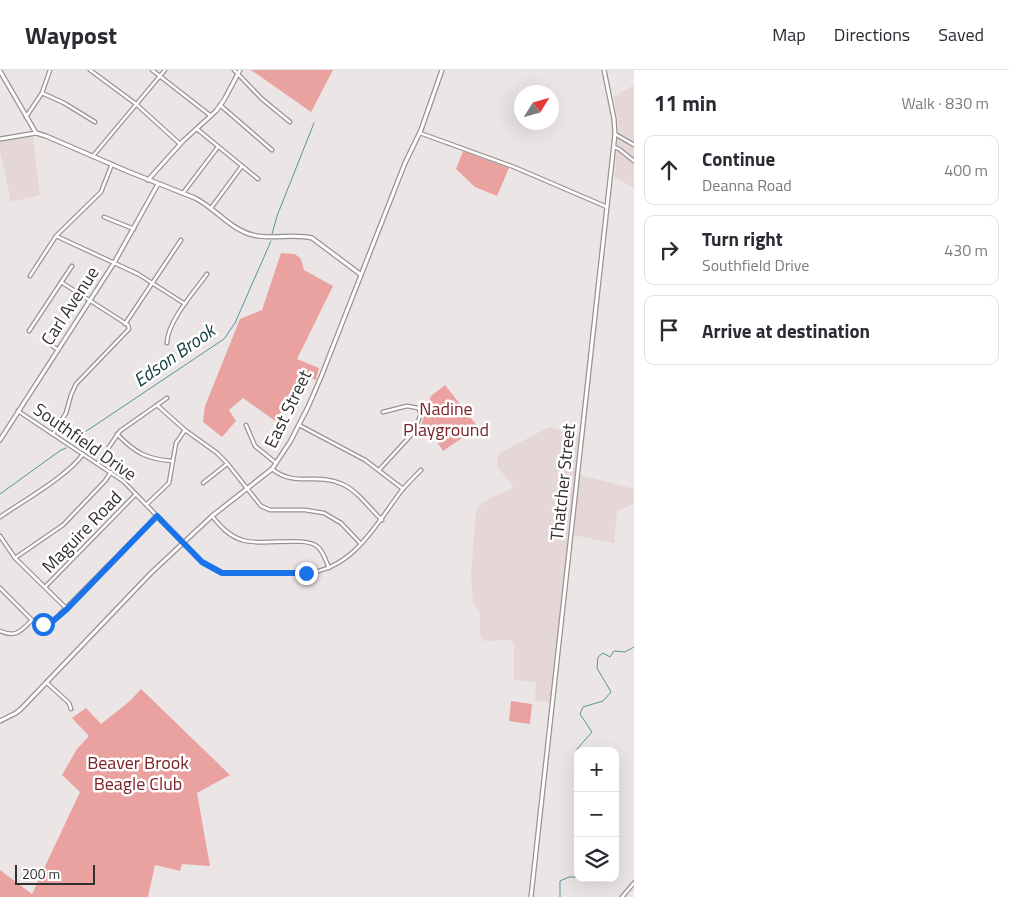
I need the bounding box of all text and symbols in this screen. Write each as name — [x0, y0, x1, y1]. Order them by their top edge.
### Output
text: Waypost — [25, 17, 117, 53]
text: Map — [772, 21, 806, 48]
text: Directions — [834, 21, 910, 48]
text: Saved — [938, 21, 984, 48]
north arrow — [514, 85, 559, 130]
text: 11 min — [654, 87, 717, 119]
text: Walk · 830 m — [901, 91, 989, 115]
text: Continue — [702, 144, 775, 173]
icon: ahead — [655, 156, 683, 184]
text: 400 m — [944, 158, 988, 182]
text: Deanna Road — [702, 173, 792, 197]
text: Turn right — [702, 224, 783, 253]
icon: right — [655, 236, 683, 264]
text: 430 m — [944, 238, 988, 262]
text: Southfield Drive — [702, 253, 809, 277]
street label: Carl Avenue — [34, 261, 105, 351]
water label: Edson Brook — [127, 314, 223, 393]
icon: arrive — [655, 316, 683, 344]
text: Arrive at destination — [702, 316, 870, 345]
street label: East Street — [257, 364, 318, 452]
park label: Nadine Playground — [403, 395, 489, 443]
street label: Southfield Drive — [28, 396, 143, 487]
street label: Thatcher Street — [543, 421, 582, 542]
street label: Maguire Road — [35, 485, 128, 579]
route end — [295, 562, 318, 585]
route start — [32, 613, 55, 636]
map controls — [574, 747, 619, 882]
button: + — [574, 747, 619, 792]
park label: Beaver Brook Beagle Club — [87, 749, 189, 797]
button: − — [574, 792, 619, 837]
button: layers — [574, 837, 619, 882]
scale bar — [15, 862, 95, 885]
text: 200 m — [22, 863, 60, 884]

